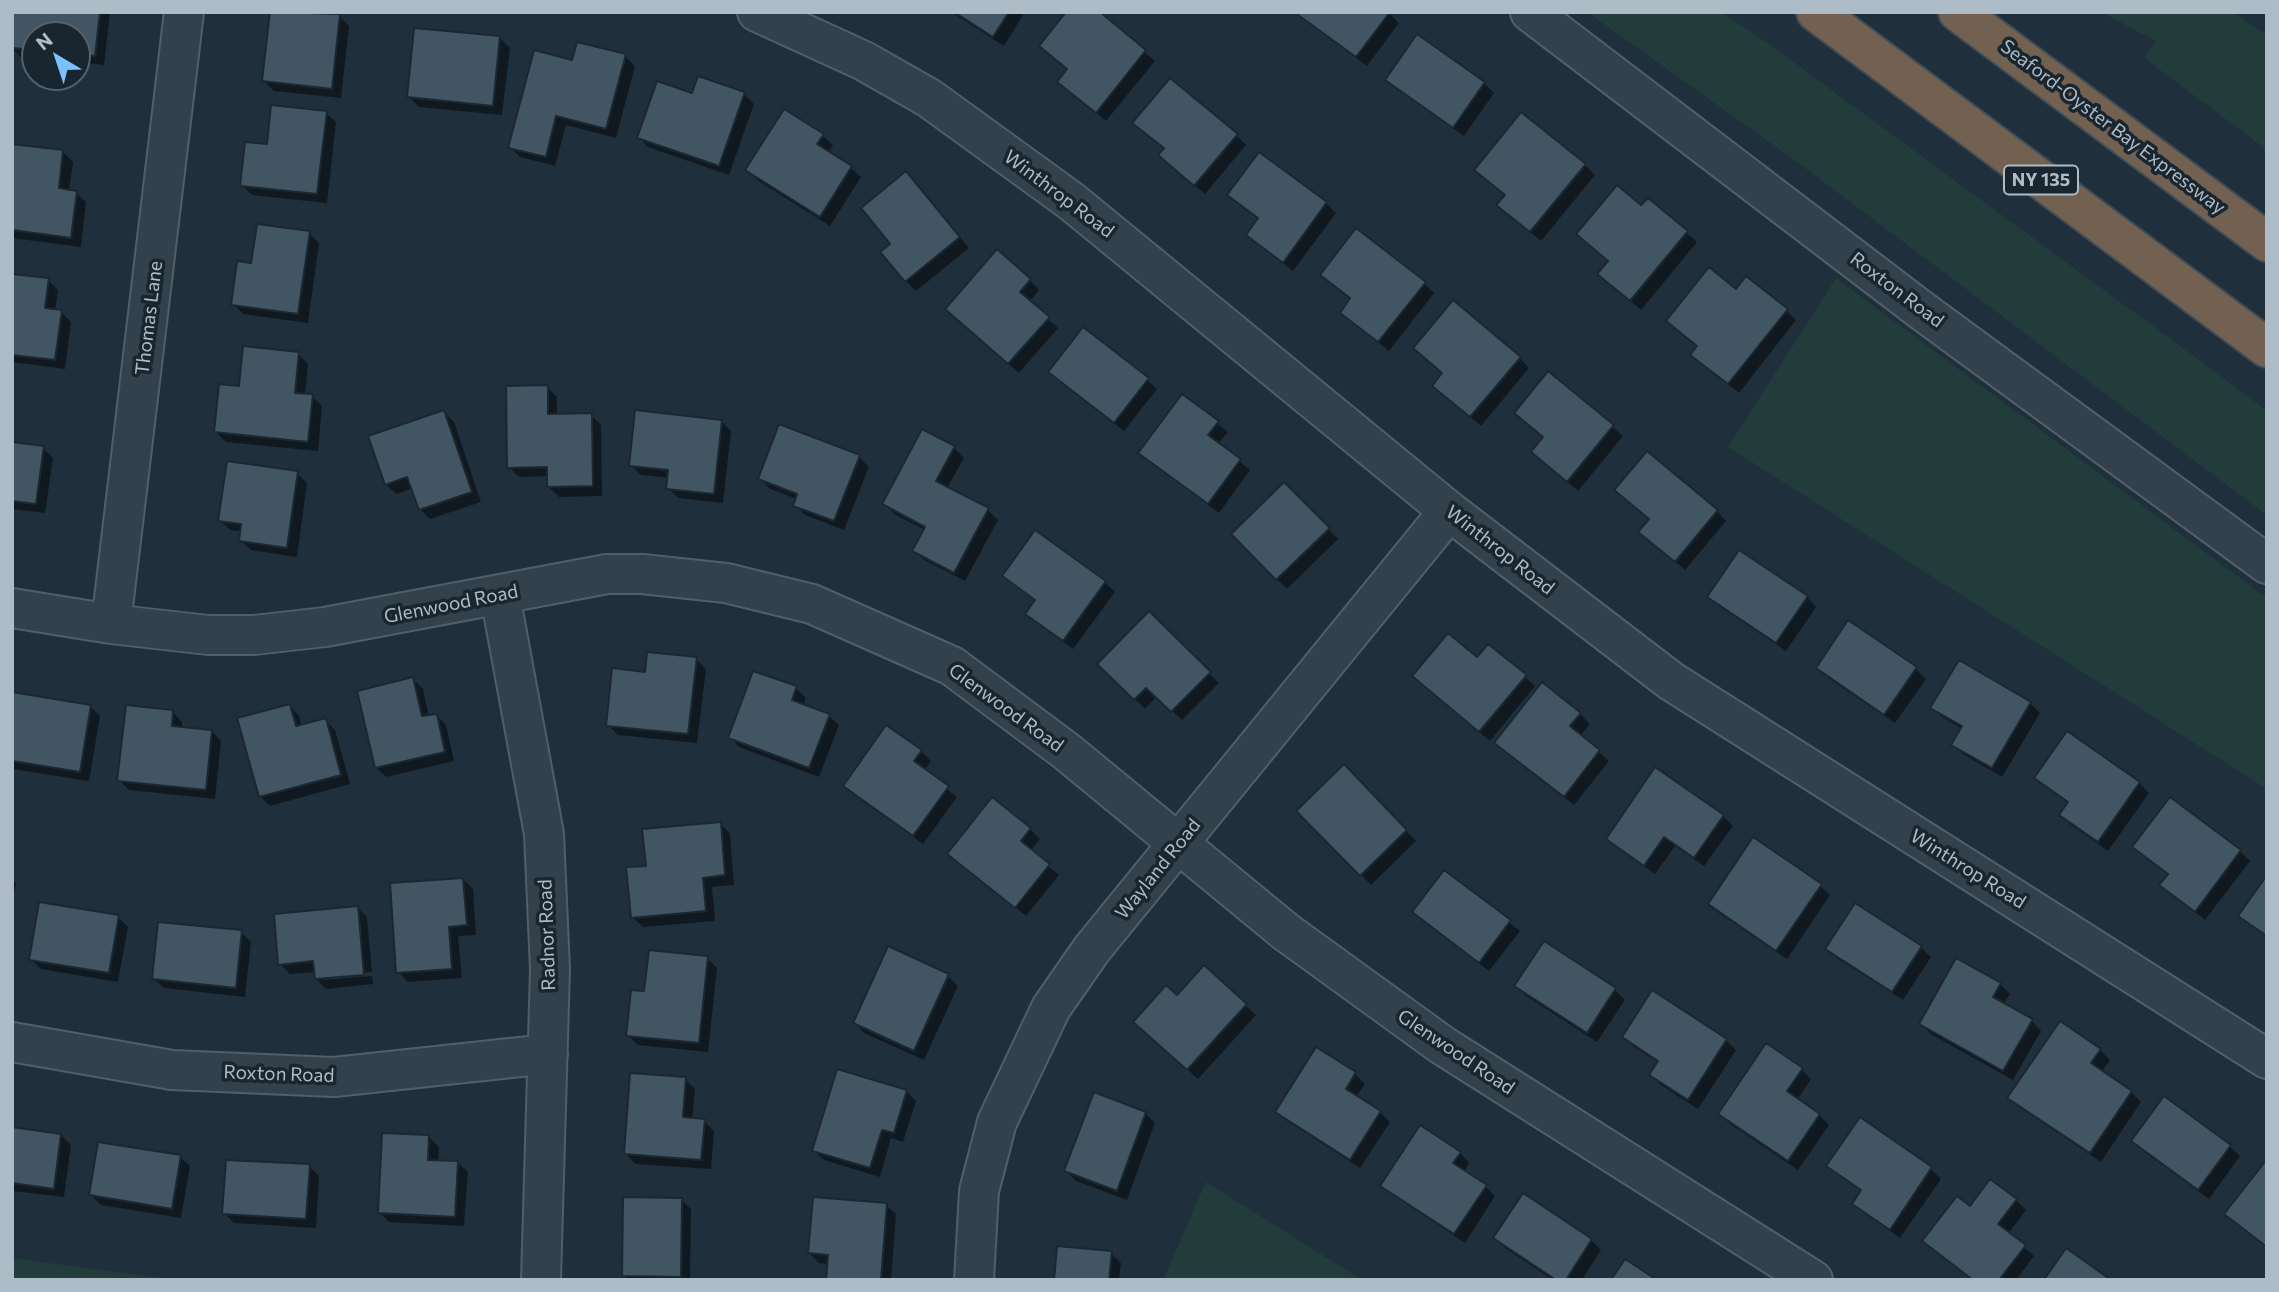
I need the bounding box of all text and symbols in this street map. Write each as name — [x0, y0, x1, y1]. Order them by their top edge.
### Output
north arrow — [21, 21, 91, 91]
text: N — [31, 27, 57, 54]
street label: Seaford-Oyster Bay Expressway — [1996, 35, 2230, 219]
street label: Winthrop Road — [1000, 145, 1118, 243]
road number: NY 135 — [2004, 166, 2078, 195]
street label: Roxton Road — [1846, 247, 1948, 333]
street label: Thomas Lane — [131, 260, 167, 376]
street label: Winthrop Road — [1441, 500, 1559, 600]
street label: Glenwood Road — [382, 580, 520, 628]
street label: Glenwood Road — [944, 659, 1068, 757]
street label: Wayland Road — [1111, 814, 1205, 924]
street label: Winthrop Road — [1906, 824, 2030, 914]
street label: Radnor Road — [534, 879, 560, 991]
street label: Glenwood Road — [1393, 1005, 1519, 1099]
street label: Roxton Road — [223, 1061, 335, 1087]

